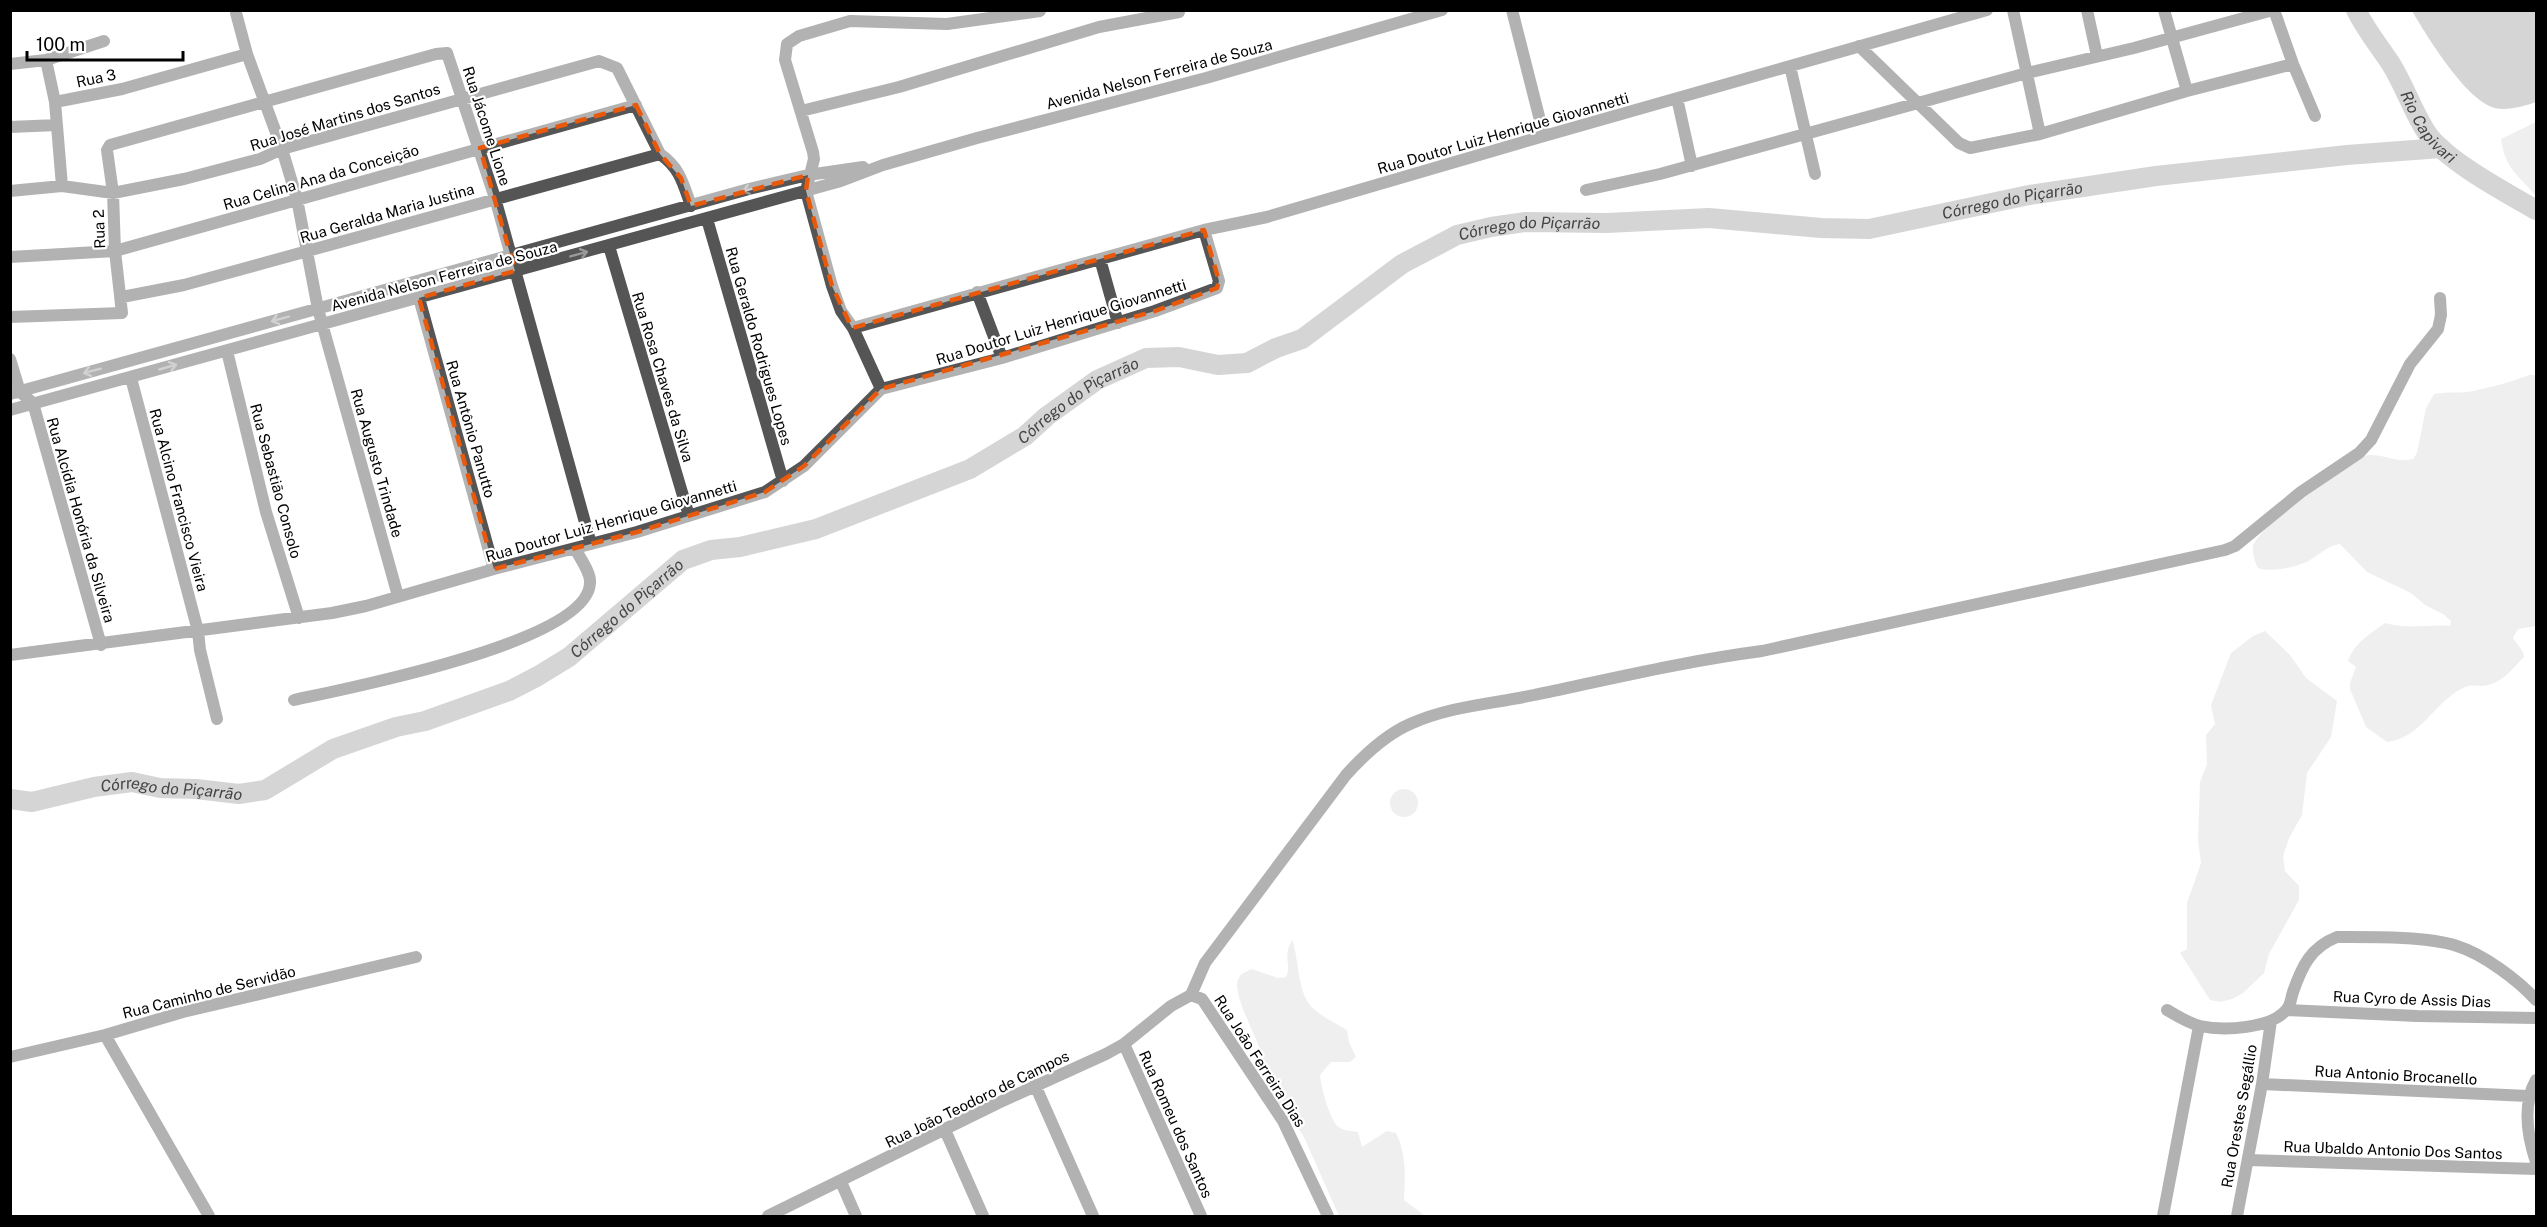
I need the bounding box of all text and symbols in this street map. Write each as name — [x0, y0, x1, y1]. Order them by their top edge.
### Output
scale bar — [27, 24, 183, 62]
text: 100 m — [36, 34, 85, 55]
street label: Avenida Nelson Ferreira de Souza — [1044, 36, 1274, 112]
street label: Rua Jácome Lione — [460, 64, 514, 188]
street label: Rua 3 — [75, 66, 117, 90]
street label: Rua José Martins dos Santos — [248, 80, 442, 154]
water label: Rio Capivari — [2397, 88, 2460, 167]
street label: Rua Doutor Luiz Henrique Giovannetti — [1375, 89, 1631, 177]
street label: Rua Celina Ana da Conceição — [221, 141, 421, 213]
water label: Córrego do Piçarrão — [1940, 178, 2084, 223]
street label: Rua Geralda Maria Justina — [298, 180, 476, 246]
one-way arrow — [742, 183, 761, 195]
street label: Rua 2 — [90, 209, 108, 249]
water label: Córrego do Piçarrão — [1456, 212, 1601, 244]
street label: Avenida Nelson Ferreira de Souza — [329, 238, 559, 314]
street label: Rua Geraldo Rodrigues Lopes — [723, 245, 795, 447]
one-way arrow — [569, 248, 588, 260]
street label: Rua Doutor Luiz Henrique Giovannetti — [934, 276, 1188, 368]
street label: Rua Rosa Chaves da Silva — [629, 290, 697, 464]
one-way arrow — [271, 314, 290, 325]
water label: Córrego do Piçarrão — [1014, 353, 1142, 448]
street label: Rua Antônio Panutto — [443, 358, 499, 500]
one-way arrow — [158, 361, 177, 373]
one-way arrow — [83, 366, 102, 377]
street label: Rua Augusto Trindade — [348, 387, 406, 539]
street label: Rua Sebastião Consolo — [247, 402, 305, 560]
street label: Rua Alcino Francisco Vieira — [146, 407, 212, 593]
street label: Rua Alcídia Honória da Silveira — [43, 415, 119, 625]
street label: Rua Doutor Luiz Henrique Giovannetti — [483, 477, 739, 565]
water label: Córrego do Piçarrão — [566, 554, 687, 662]
water label: Córrego do Piçarrão — [99, 773, 244, 804]
street label: Rua Caminho de Servidão — [121, 962, 297, 1022]
street label: Rua Cyro de Assis Dias — [2333, 988, 2491, 1010]
street label: Rua João Ferreira Dias — [1211, 992, 1309, 1130]
street label: Rua Orestes Segállio — [2218, 1043, 2260, 1189]
street label: Rua João Teodoro de Campos — [882, 1047, 1072, 1151]
street label: Rua Romeu dos Santos — [1136, 1048, 1216, 1200]
street label: Rua Antonio Brocanello — [2314, 1062, 2478, 1088]
street label: Rua Ubaldo Antonio Dos Santos — [2283, 1138, 2503, 1162]

